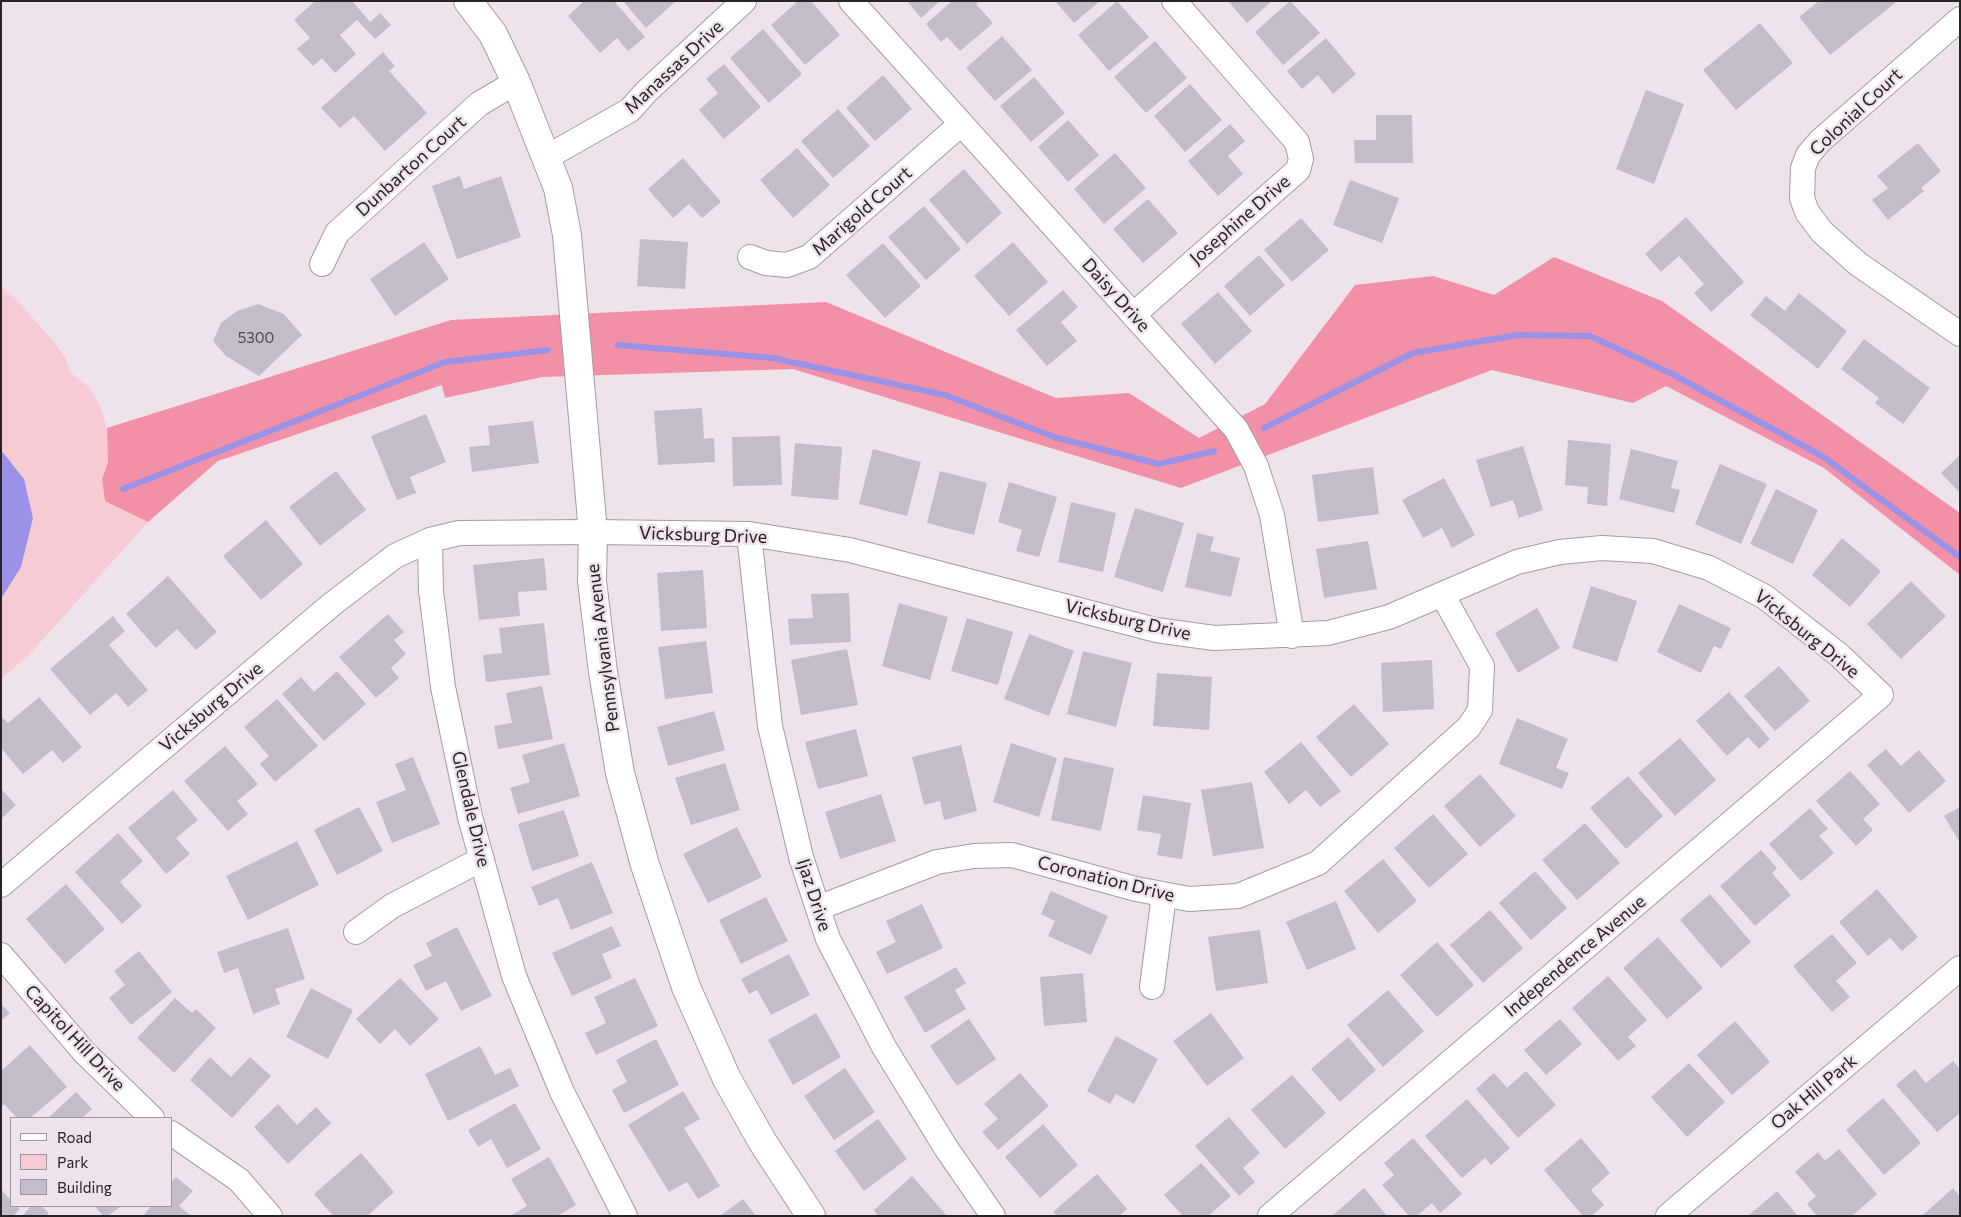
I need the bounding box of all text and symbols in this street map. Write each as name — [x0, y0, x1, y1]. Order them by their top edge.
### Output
street label: Manassas Drive — [620, 16, 728, 118]
street label: Colonial Court — [1805, 64, 1907, 160]
street label: Dunbarton Court — [352, 111, 470, 221]
street label: Marigold Court — [808, 162, 916, 260]
street label: Josephine Drive — [1185, 171, 1295, 269]
street label: Daisy Drive — [1077, 254, 1155, 336]
house number: 5300 — [238, 329, 274, 347]
street label: Vicksburg Drive — [638, 522, 768, 548]
street label: Pennsylvania Avenue — [582, 563, 624, 733]
street label: Vicksburg Drive — [1750, 585, 1864, 683]
street label: Vicksburg Drive — [1063, 595, 1193, 645]
street label: Vicksburg Drive — [155, 657, 267, 757]
street label: Glendale Drive — [447, 749, 495, 869]
street label: Coronation Drive — [1035, 852, 1177, 906]
street label: Ijaz Drive — [792, 856, 836, 934]
street label: Independence Avenue — [1500, 891, 1650, 1021]
street label: Capitol Hill Drive — [20, 980, 130, 1096]
street label: Oak Hill Park — [1767, 1050, 1861, 1134]
legend — [10, 1117, 172, 1207]
text: Road — [57, 1128, 92, 1146]
text: Park — [57, 1153, 88, 1171]
text: Building — [57, 1178, 112, 1196]

